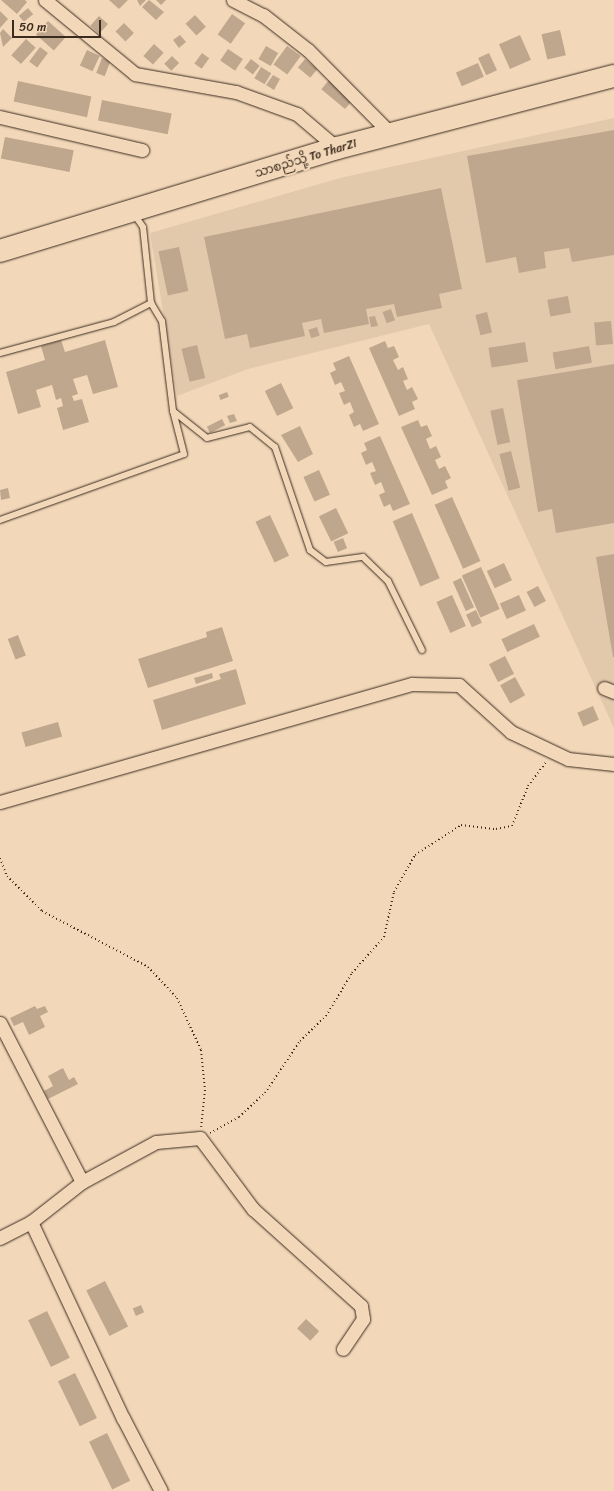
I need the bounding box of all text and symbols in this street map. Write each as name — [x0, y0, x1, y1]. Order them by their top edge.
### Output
scale bar — [14, 12, 103, 38]
text: 50 m — [19, 16, 46, 38]
street label: သာစည်သို့ To TharZi — [253, 137, 359, 181]

